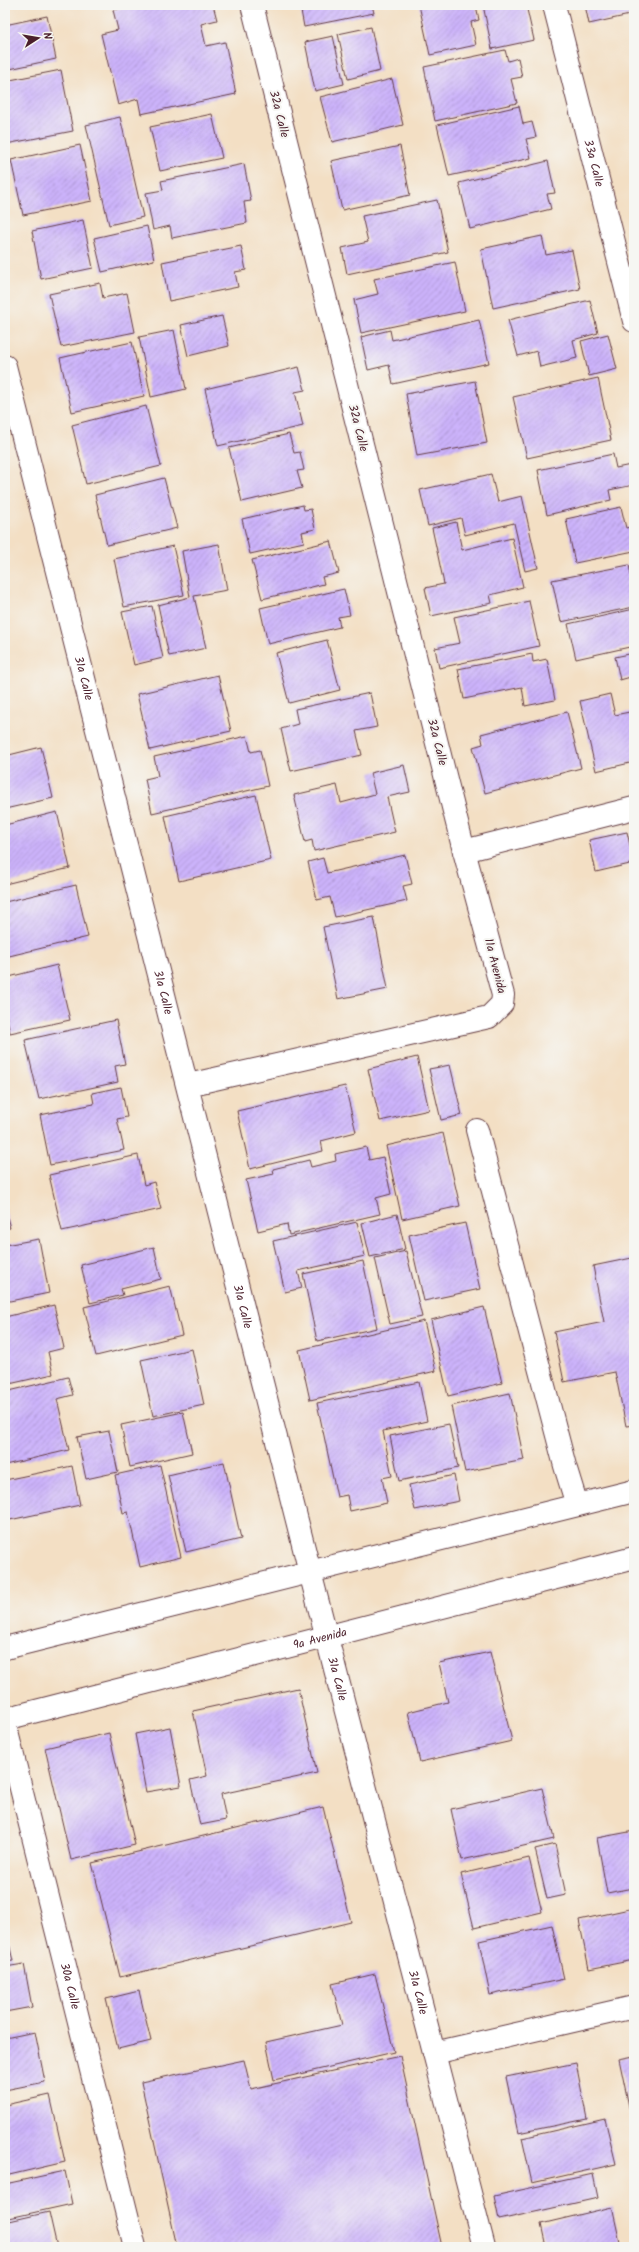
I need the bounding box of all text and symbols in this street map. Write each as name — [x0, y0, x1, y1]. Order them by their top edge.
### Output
north arrow — [18, 18, 58, 58]
text: N — [37, 31, 56, 41]
street label: 32a Calle — [264, 88, 294, 140]
street label: 33a Calle — [579, 137, 609, 189]
street label: 32a Calle — [343, 402, 373, 454]
street label: 31a Calle — [69, 654, 99, 703]
street label: 32a Calle — [422, 716, 452, 768]
street label: 11a Avenida — [479, 936, 511, 996]
street label: 31a Calle — [149, 968, 178, 1017]
street label: 31a Calle — [228, 1282, 258, 1331]
street label: 9a Avenida — [291, 1622, 349, 1654]
street label: 31a Calle — [323, 1654, 352, 1703]
street label: 30a Calle — [55, 1961, 85, 2012]
street label: 31a Calle — [403, 1968, 433, 2017]

